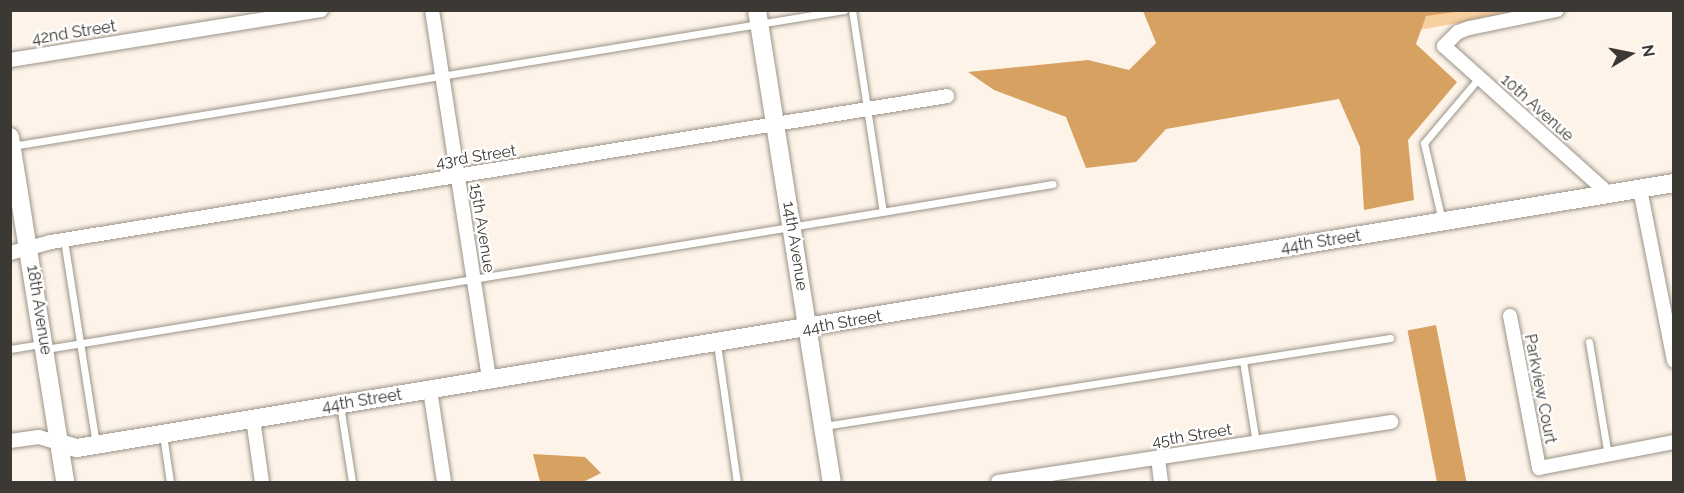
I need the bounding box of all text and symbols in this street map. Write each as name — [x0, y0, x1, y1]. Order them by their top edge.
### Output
street label: 42nd Street — [31, 17, 117, 49]
north arrow — [1600, 24, 1660, 84]
text: N — [1638, 43, 1659, 58]
street label: 10th Avenue — [1497, 70, 1577, 146]
street label: 43rd Street — [434, 141, 518, 173]
street label: 15th Avenue — [465, 182, 499, 274]
street label: 14th Avenue — [778, 200, 812, 292]
street label: 44th Street — [1280, 226, 1362, 258]
street label: 18th Avenue — [22, 263, 56, 357]
street label: 44th Street — [801, 307, 883, 339]
street label: Parkview Court — [1520, 332, 1560, 446]
street label: 44th Street — [321, 385, 403, 417]
street label: 45th Street — [1151, 420, 1233, 452]

